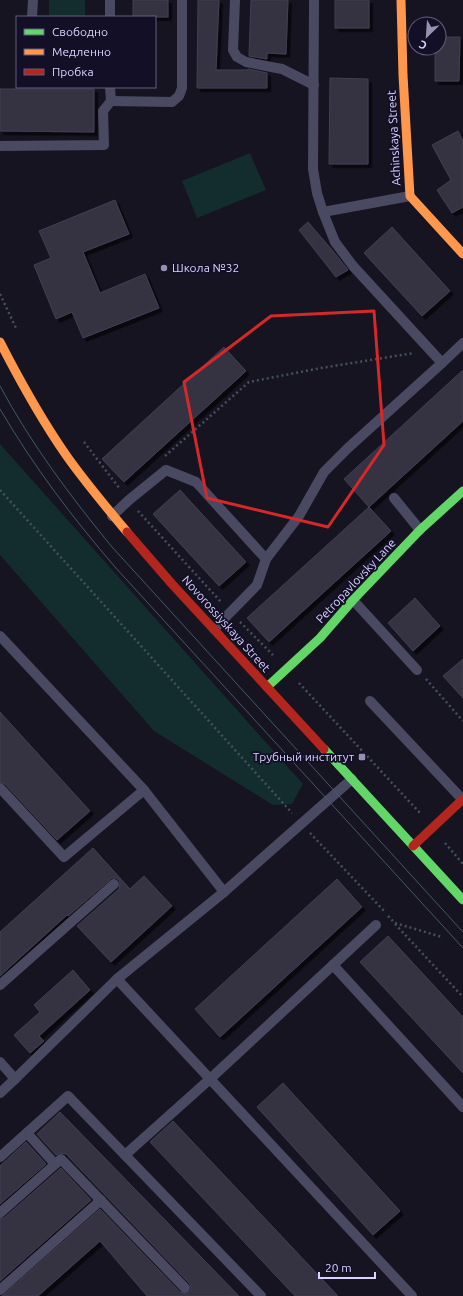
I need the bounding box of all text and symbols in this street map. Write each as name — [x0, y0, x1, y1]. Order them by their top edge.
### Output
legend — [16, 16, 156, 88]
north arrow — [407, 16, 447, 56]
text: Свободно — [52, 25, 108, 38]
text: С — [417, 38, 428, 52]
text: Медленно — [52, 45, 111, 58]
text: Пробка — [52, 65, 94, 78]
street label: Achinskaya Street — [384, 90, 402, 186]
place label: Школа №32 — [172, 261, 239, 274]
marker: Школа №32 — [159, 263, 169, 273]
street label: Petropavlovsky Lane — [313, 536, 398, 625]
street label: Novorossiyskaya Street — [180, 573, 273, 675]
place label: Трубный институт — [253, 750, 355, 763]
marker: Трубный институт — [357, 752, 367, 762]
scale bar — [319, 1254, 375, 1280]
text: 20 m — [325, 1261, 352, 1274]

